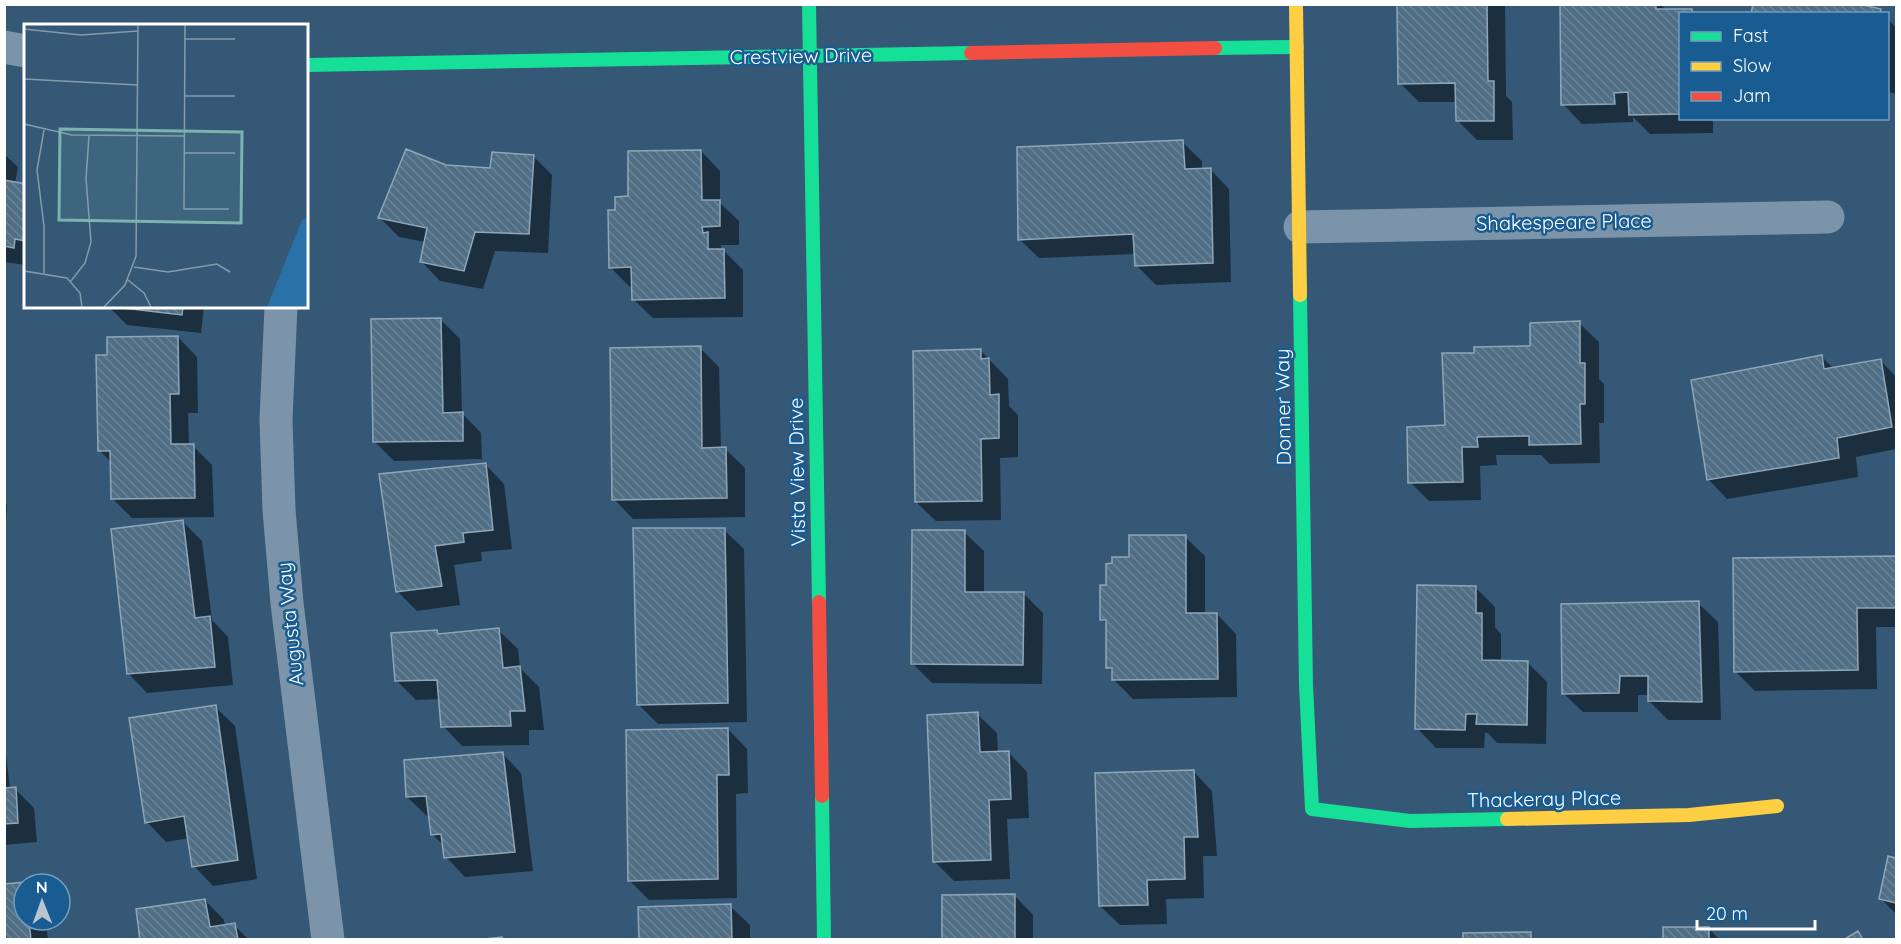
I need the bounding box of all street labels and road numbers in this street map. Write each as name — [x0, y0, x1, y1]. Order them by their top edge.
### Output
street label: Crestview Drive — [729, 42, 872, 69]
street label: Shakespeare Place — [1476, 207, 1652, 236]
street label: Donner Way — [1269, 348, 1296, 466]
street label: Vista View Drive — [783, 397, 810, 547]
street label: Augusta Way — [271, 561, 308, 687]
street label: Thackeray Place — [1467, 785, 1621, 812]

